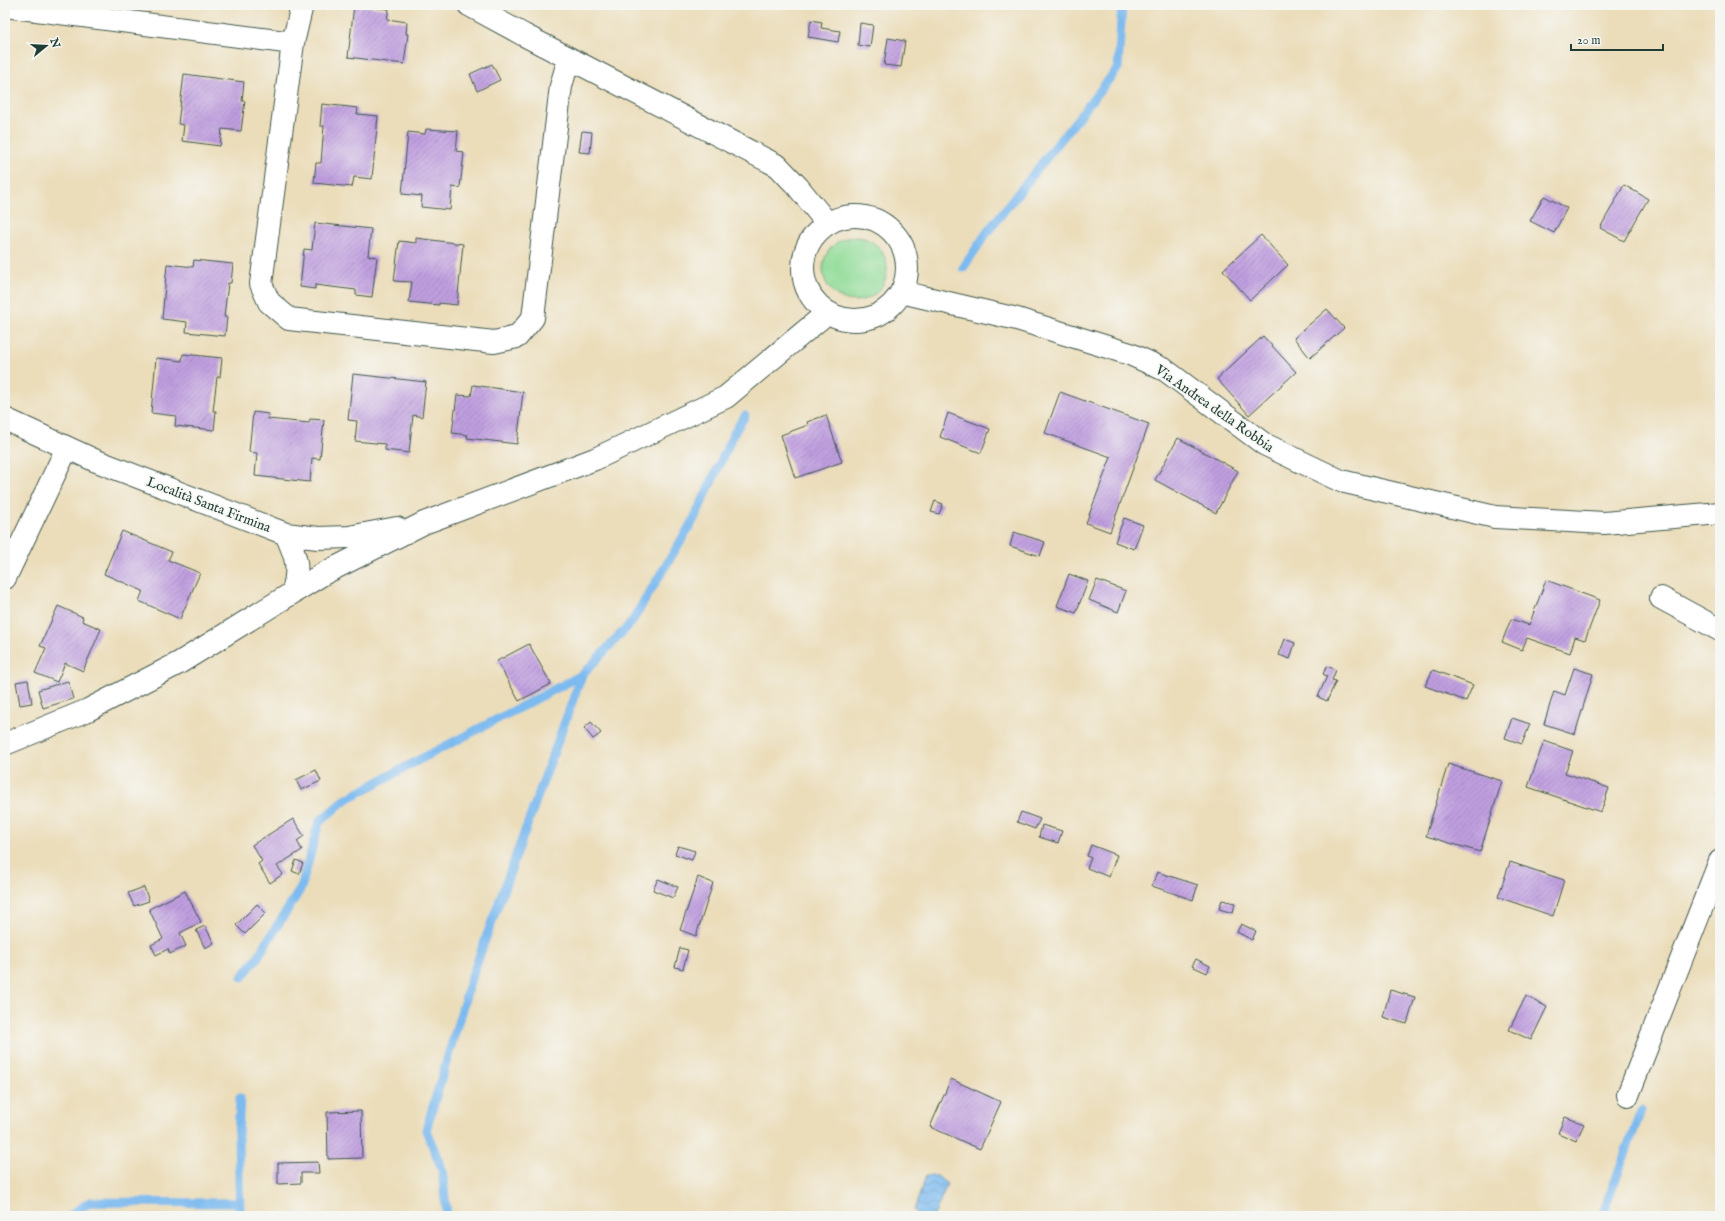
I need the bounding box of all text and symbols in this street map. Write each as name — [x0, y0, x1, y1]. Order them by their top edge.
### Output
north arrow — [26, 26, 66, 66]
scale bar — [1571, 26, 1663, 52]
text: 20 m — [1577, 33, 1600, 48]
text: N — [46, 36, 63, 50]
street label: Via Andrea della Robbia — [1151, 361, 1278, 457]
street label: Località Santa Firmina — [144, 473, 274, 537]

